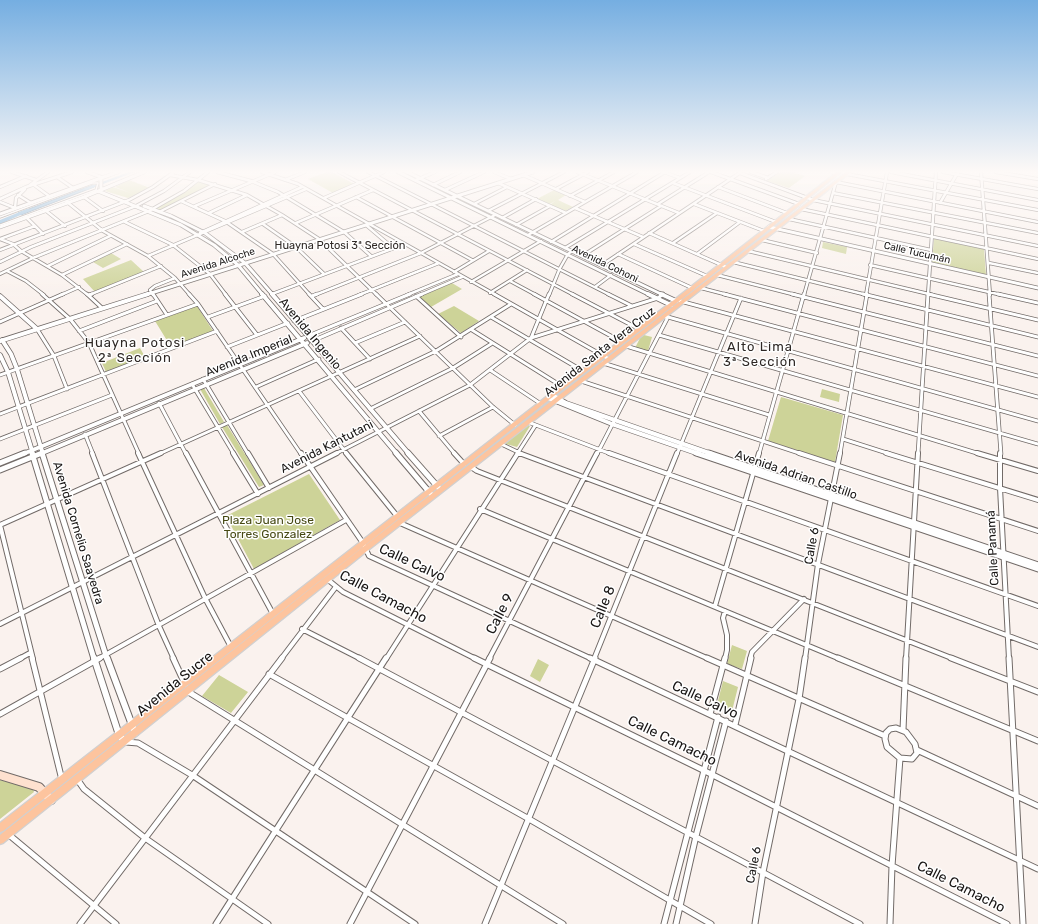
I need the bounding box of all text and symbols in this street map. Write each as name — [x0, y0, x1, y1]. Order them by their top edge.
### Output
district label: Huayna Potosi 3ª Sección — [275, 239, 405, 253]
street label: Calle Tucumán — [882, 239, 952, 267]
street label: Avenida Cohoni — [570, 243, 640, 285]
street label: Avenida Alcoche — [179, 245, 257, 281]
street label: Avenida Ingenio — [276, 295, 344, 373]
street label: Avenida Santa Vera Cruz — [542, 304, 658, 400]
street label: Avenida Imperial — [203, 332, 295, 380]
district label: Huayna Potosi 2ª Sección — [85, 335, 185, 366]
district label: Alto Lima 3ª Sección — [727, 339, 793, 370]
street label: Avenida Kantutani — [278, 417, 376, 477]
street label: Avenida Adrian Castillo — [733, 447, 859, 503]
street label: Avenida Cornelio Saavedra — [49, 460, 107, 606]
street label: Calle Panamá — [984, 510, 1002, 586]
park label: Plaza Juan Jose Torres Gonzalez — [222, 514, 314, 542]
street label: Calle 6 — [802, 526, 822, 566]
street label: Calle Calvo — [376, 540, 448, 586]
street label: Calle Camacho — [336, 567, 430, 627]
street label: Calle 8 — [587, 583, 619, 631]
street label: Calle 9 — [483, 591, 517, 637]
street label: Avenida Sucre — [133, 648, 217, 720]
street label: Calle Calvo — [669, 677, 741, 723]
street label: Calle Camacho — [625, 712, 719, 770]
street label: Calle 6 — [743, 845, 765, 885]
street label: Calle Camacho — [914, 858, 1008, 916]

